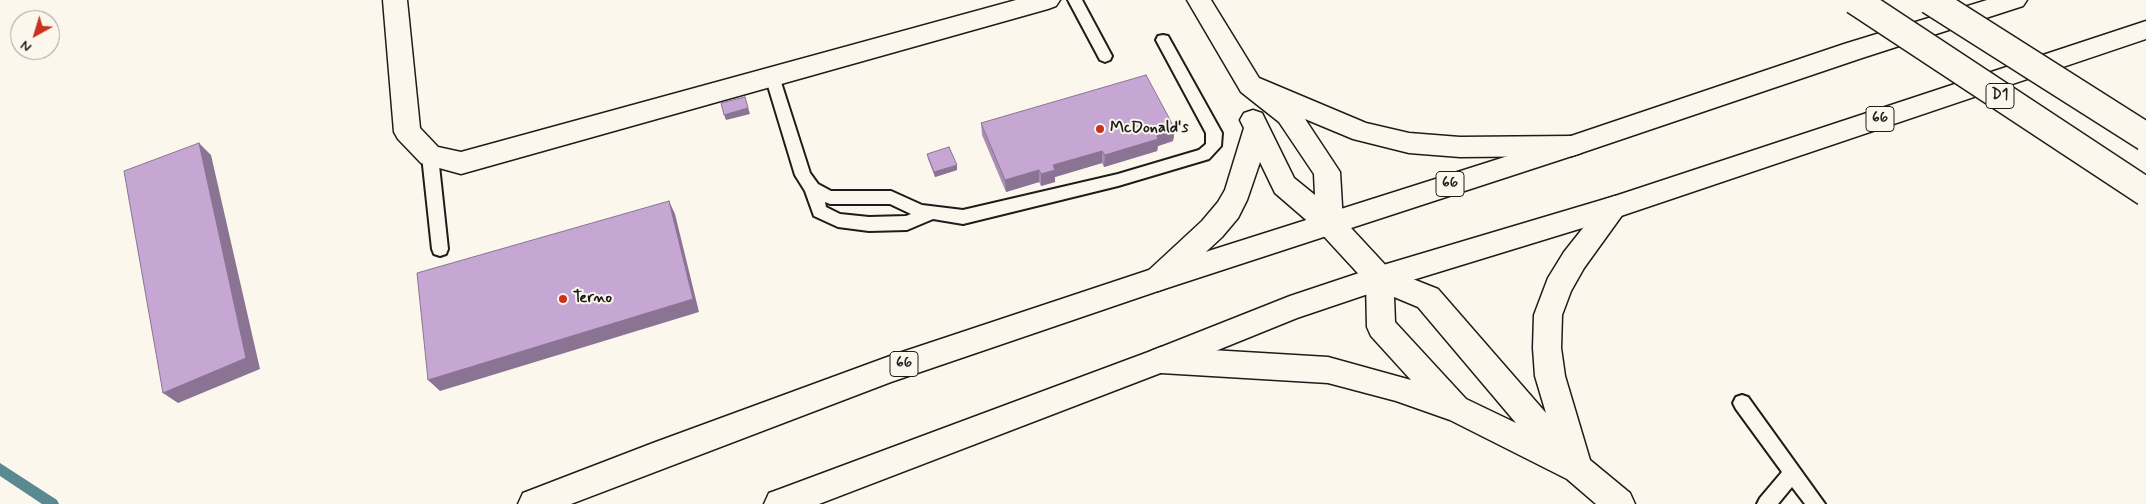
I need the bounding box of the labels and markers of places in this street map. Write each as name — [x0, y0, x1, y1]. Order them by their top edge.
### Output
place label: McDonald's — [1110, 119, 1189, 139]
marker: McDonald's — [1094, 123, 1106, 135]
place label: Terno — [573, 289, 612, 309]
marker: Terno — [557, 293, 569, 305]

